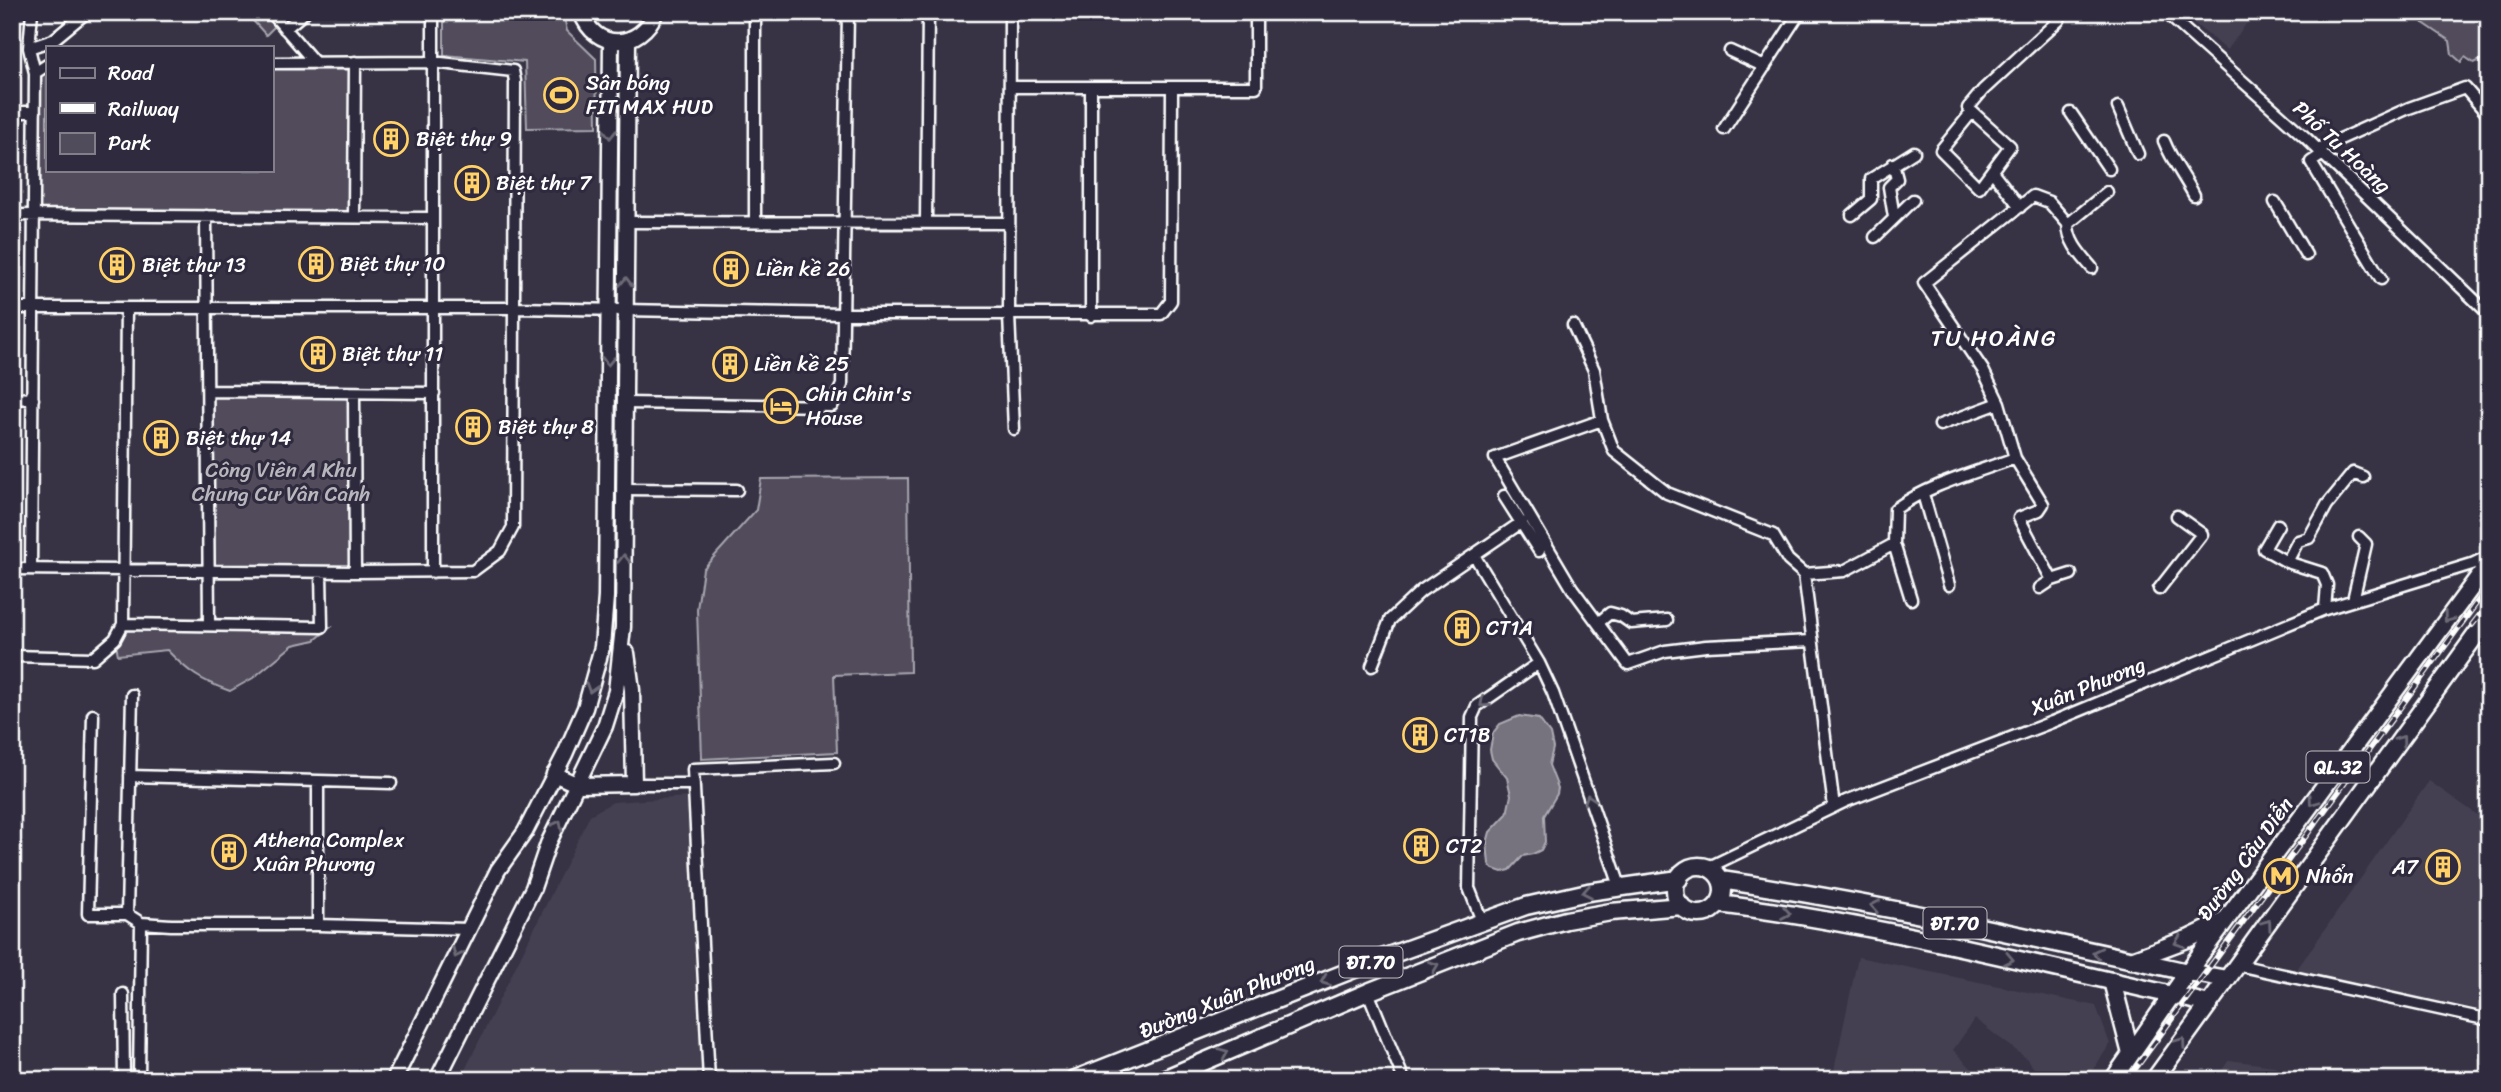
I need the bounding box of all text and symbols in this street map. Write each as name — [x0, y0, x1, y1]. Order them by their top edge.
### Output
legend — [46, 46, 273, 172]
text: Road — [108, 54, 155, 92]
place label: Sân bóng FIT MAX HUD — [586, 64, 713, 126]
sports icon: Sân bóng FIT MAX HUD — [542, 76, 580, 114]
text: Railway — [108, 90, 179, 128]
street label: Phố Tu Hoàng — [2284, 91, 2401, 204]
building icon: Biệt thự 9 — [372, 120, 410, 158]
place label: Biệt thự 9 — [416, 120, 512, 158]
text: Park — [108, 124, 151, 162]
one-way arrow — [602, 129, 618, 139]
building icon: Biệt thự 7 — [453, 164, 491, 202]
place label: Biệt thự 7 — [496, 164, 593, 202]
building icon: Biệt thự 10 — [297, 245, 335, 283]
place label: Biệt thự 10 — [340, 245, 446, 283]
building icon: Biệt thự 13 — [98, 246, 136, 284]
place label: Biệt thự 13 — [142, 246, 246, 284]
building icon: Liền kề 26 — [712, 250, 750, 288]
place label: Liền kề 26 — [756, 250, 851, 288]
one-way arrow — [618, 277, 634, 287]
district label: TU HOÀNG — [1931, 318, 2057, 359]
building icon: Biệt thự 11 — [299, 335, 337, 373]
place label: Biệt thự 11 — [342, 335, 443, 373]
building icon: Liền kề 25 — [711, 345, 749, 383]
place label: Liền kề 25 — [754, 345, 850, 383]
one-way arrow — [600, 356, 616, 367]
place label: Chin Chin's House — [806, 375, 912, 437]
hotel icon: Chin Chin's House — [762, 387, 800, 425]
building icon: Biệt thự 8 — [454, 408, 492, 446]
place label: Biệt thự 8 — [498, 408, 594, 446]
building icon: Biệt thự 14 — [142, 419, 180, 457]
place label: Biệt thự 14 — [186, 419, 291, 457]
park label: Công Viên A Khu Chung Cư Vân Canh — [192, 451, 370, 513]
one-way arrow — [616, 553, 632, 564]
building icon: CT1A — [1443, 609, 1481, 647]
place label: CT1A — [1486, 609, 1533, 647]
one-way arrow — [2443, 610, 2456, 622]
street label: Xuân Phương — [2024, 645, 2152, 727]
one-way arrow — [585, 681, 600, 693]
one-way arrow — [1479, 695, 1492, 707]
building icon: CT1B — [1401, 716, 1439, 754]
place label: CT1B — [1444, 716, 1491, 754]
one-way arrow — [2392, 735, 2405, 748]
road number: QL.32 — [2306, 752, 2370, 782]
street label: Đường Cầu Diễn — [2187, 789, 2303, 929]
one-way arrow — [1583, 793, 1597, 805]
one-way arrow — [2309, 793, 2321, 806]
one-way arrow — [549, 820, 563, 832]
place label: Athena Complex Xuân Phương — [253, 821, 405, 883]
building icon: CT2 — [1402, 827, 1440, 865]
place label: CT2 — [1446, 827, 1482, 865]
building icon: Athena Complex Xuân Phương — [210, 833, 248, 871]
place label: A7 — [2391, 848, 2420, 886]
building icon: A7 — [2424, 848, 2462, 886]
metro station icon: Nhổn — [2262, 857, 2300, 895]
place label: Nhổn — [2306, 857, 2354, 895]
one-way arrow — [1581, 884, 1593, 899]
one-way arrow — [1869, 899, 1881, 914]
one-way arrow — [1780, 905, 1792, 920]
road number: ĐT.70 — [1924, 908, 1986, 939]
one-way arrow — [2259, 919, 2271, 932]
one-way arrow — [2173, 934, 2186, 948]
street label: Đường Xuân Phương — [1133, 944, 1321, 1050]
one-way arrow — [451, 946, 465, 958]
road number: ĐT.70 — [1340, 946, 1402, 978]
one-way arrow — [2091, 946, 2103, 961]
one-way arrow — [2003, 950, 2015, 965]
one-way arrow — [1428, 960, 1440, 974]
one-way arrow — [1320, 972, 1332, 986]
one-way arrow — [2173, 1037, 2185, 1050]
one-way arrow — [1217, 1047, 1229, 1061]

